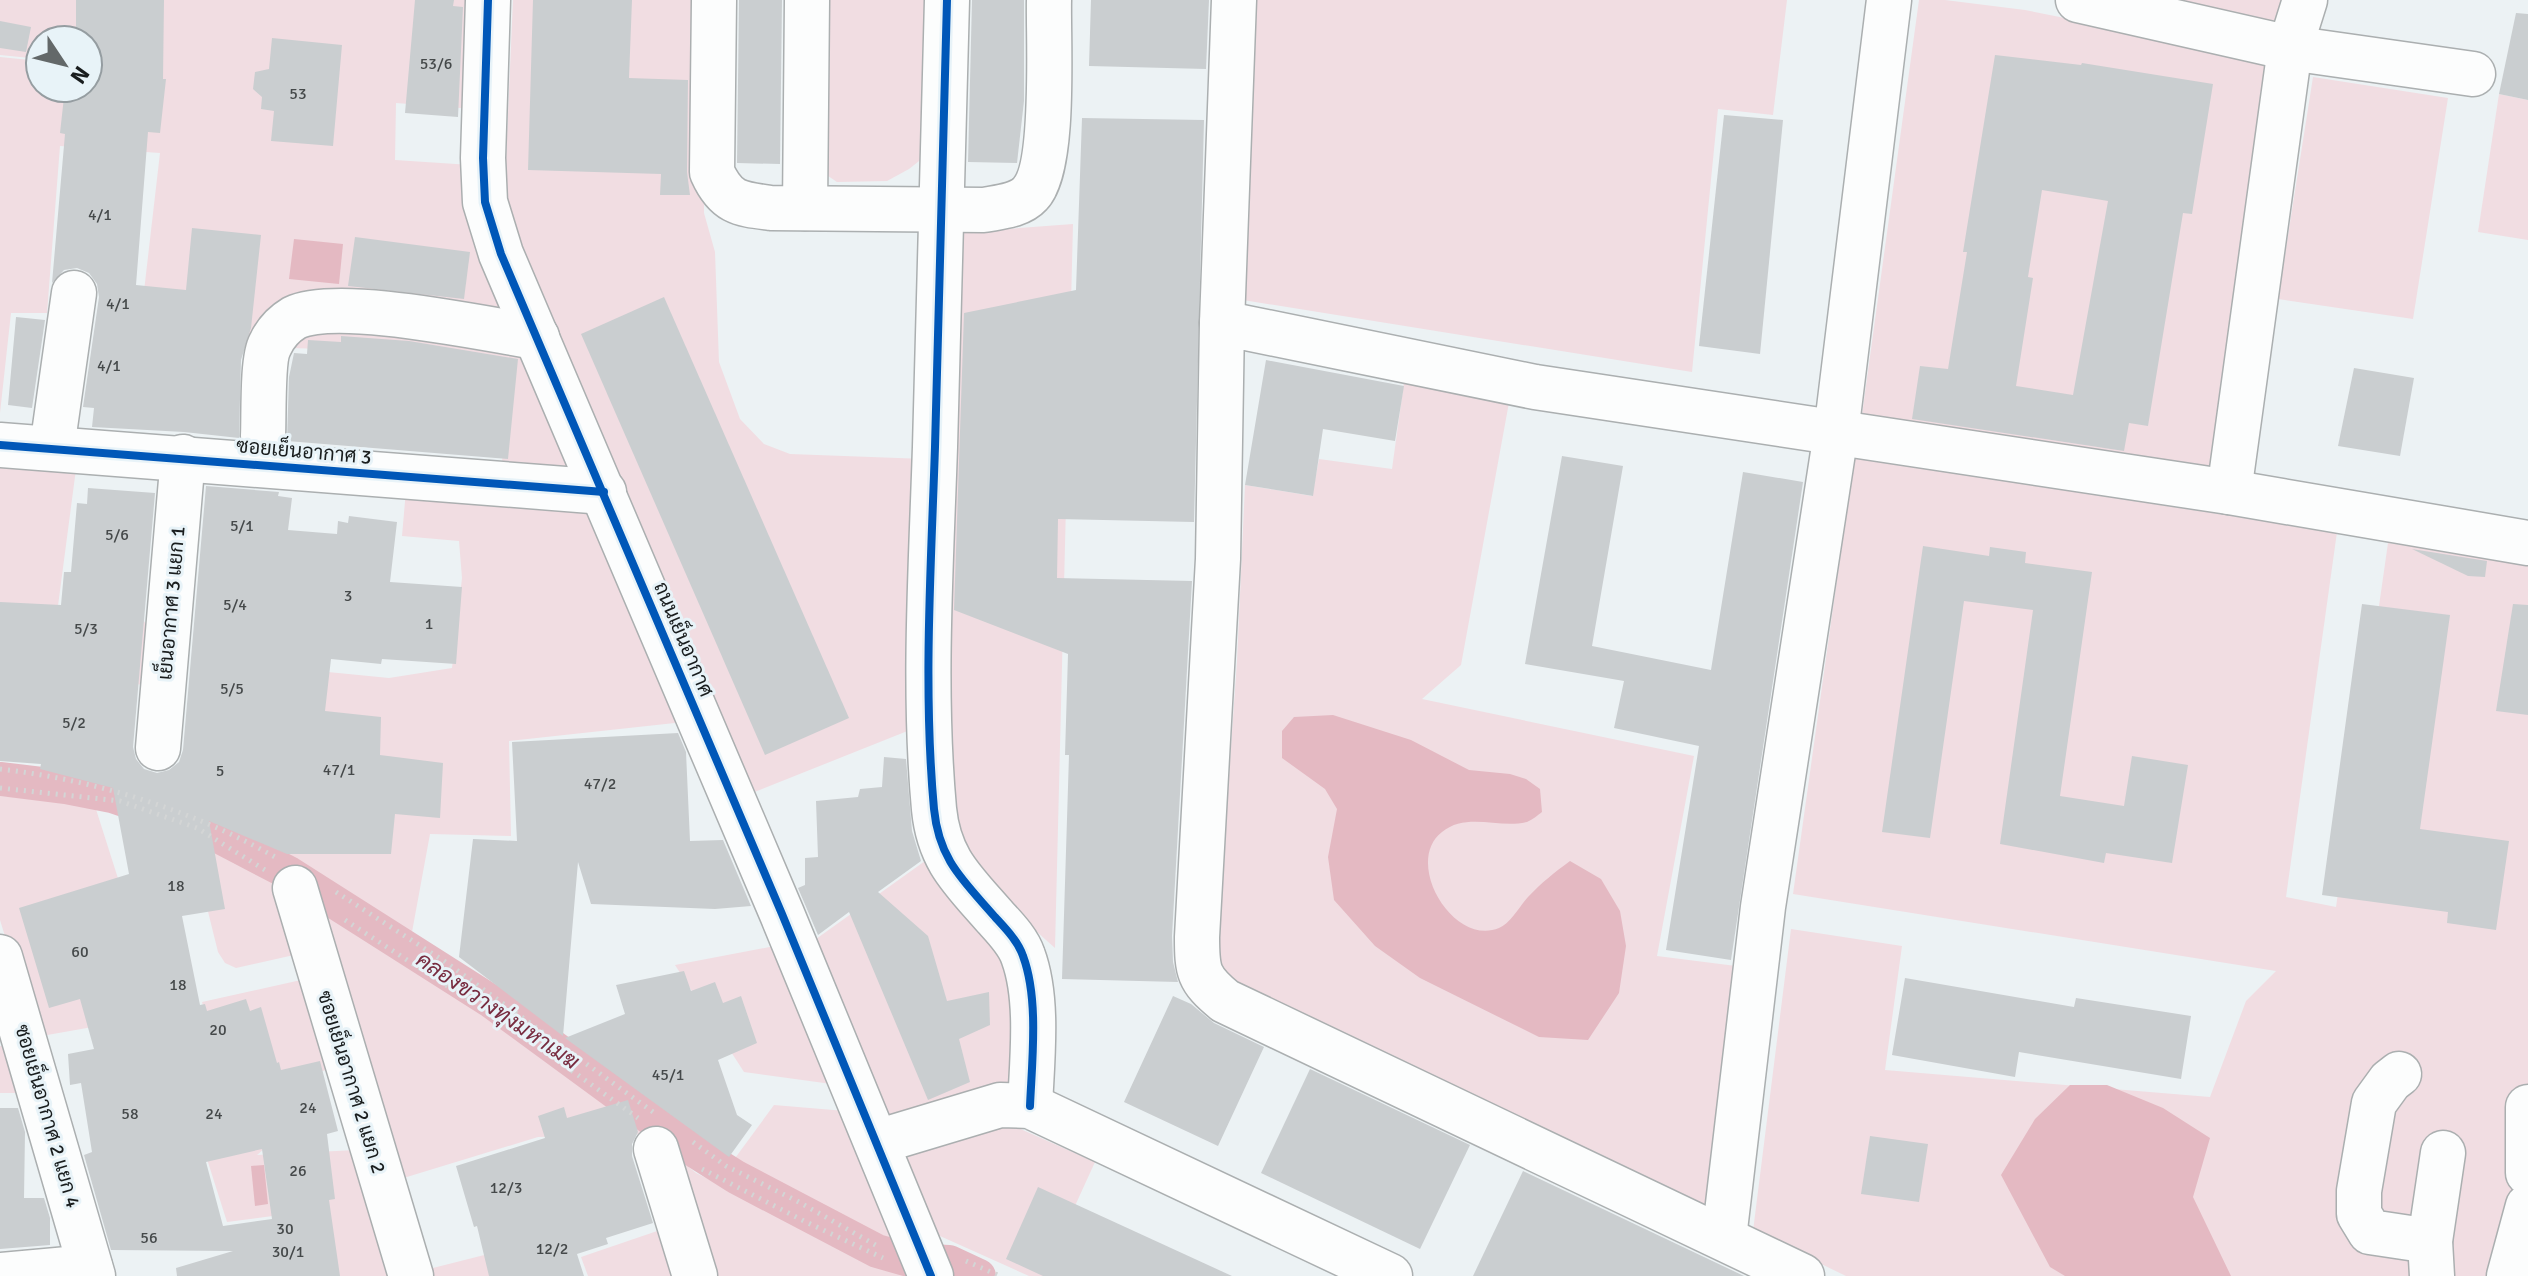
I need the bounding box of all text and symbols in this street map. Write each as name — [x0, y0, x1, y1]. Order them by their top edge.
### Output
north arrow — [24, 24, 104, 104]
house number: 53/6 — [420, 54, 452, 74]
text: N — [65, 61, 95, 89]
house number: 53 — [289, 84, 307, 104]
house number: 4/1 — [88, 205, 112, 225]
house number: 4/1 — [106, 294, 130, 314]
house number: 4/1 — [97, 356, 121, 376]
street label: ซอยเย็นอากาศ 3 — [235, 430, 373, 470]
house number: 5/1 — [230, 516, 254, 536]
house number: 5/6 — [105, 525, 129, 545]
street label: เย็นอากาศ 3 แยก 1 — [149, 525, 191, 681]
street label: ถนนเย็นอากาศ — [648, 577, 722, 700]
house number: 3 — [344, 586, 352, 606]
house number: 5/4 — [223, 595, 247, 615]
house number: 1 — [425, 614, 433, 634]
house number: 5/3 — [74, 619, 98, 639]
house number: 5/5 — [220, 679, 244, 699]
house number: 5/2 — [62, 713, 86, 733]
house number: 47/1 — [323, 760, 355, 780]
house number: 5 — [216, 761, 224, 781]
house number: 47/2 — [584, 774, 616, 794]
house number: 18 — [167, 876, 185, 896]
house number: 60 — [71, 942, 89, 962]
water label: คลองขวางทุ่งมหาเมฆ — [410, 946, 584, 1077]
house number: 18 — [169, 975, 187, 995]
street label: ซอยเย็นอากาศ 2 แยก 2 — [312, 987, 394, 1177]
house number: 20 — [209, 1020, 227, 1040]
street label: ซอยเย็นอากาศ 2 แยก 4 — [9, 1021, 89, 1211]
house number: 45/1 — [652, 1065, 684, 1085]
house number: 24 — [299, 1098, 317, 1118]
house number: 58 — [121, 1104, 139, 1124]
house number: 24 — [205, 1104, 223, 1124]
house number: 26 — [289, 1161, 307, 1181]
house number: 12/3 — [490, 1178, 522, 1198]
house number: 30 — [276, 1219, 294, 1239]
house number: 56 — [140, 1228, 158, 1248]
house number: 12/2 — [536, 1239, 568, 1259]
house number: 30/1 — [272, 1242, 304, 1262]

